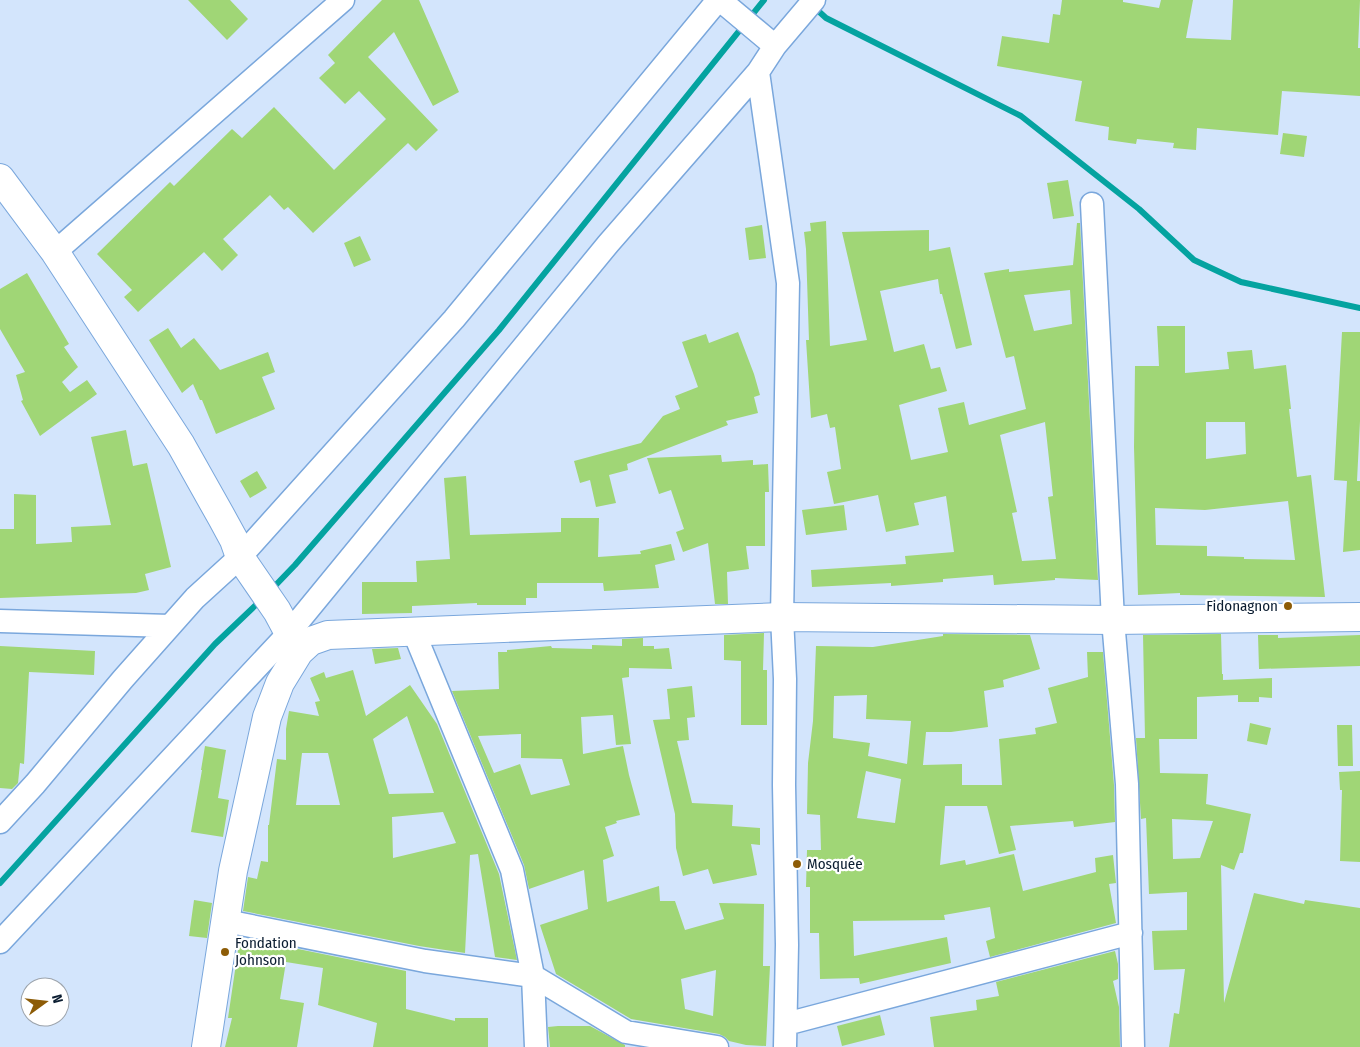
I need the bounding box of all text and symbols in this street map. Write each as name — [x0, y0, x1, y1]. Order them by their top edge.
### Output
place label: Fidonagnon — [1206, 597, 1278, 615]
marker: Fidonagnon — [1282, 600, 1294, 612]
place label: Mosquée — [807, 855, 863, 873]
marker: Mosquée — [791, 858, 803, 870]
place label: Fondation Johnson — [235, 934, 297, 969]
marker: Fondation Johnson — [219, 946, 231, 958]
north arrow — [20, 977, 70, 1027]
text: N — [48, 993, 66, 1005]

